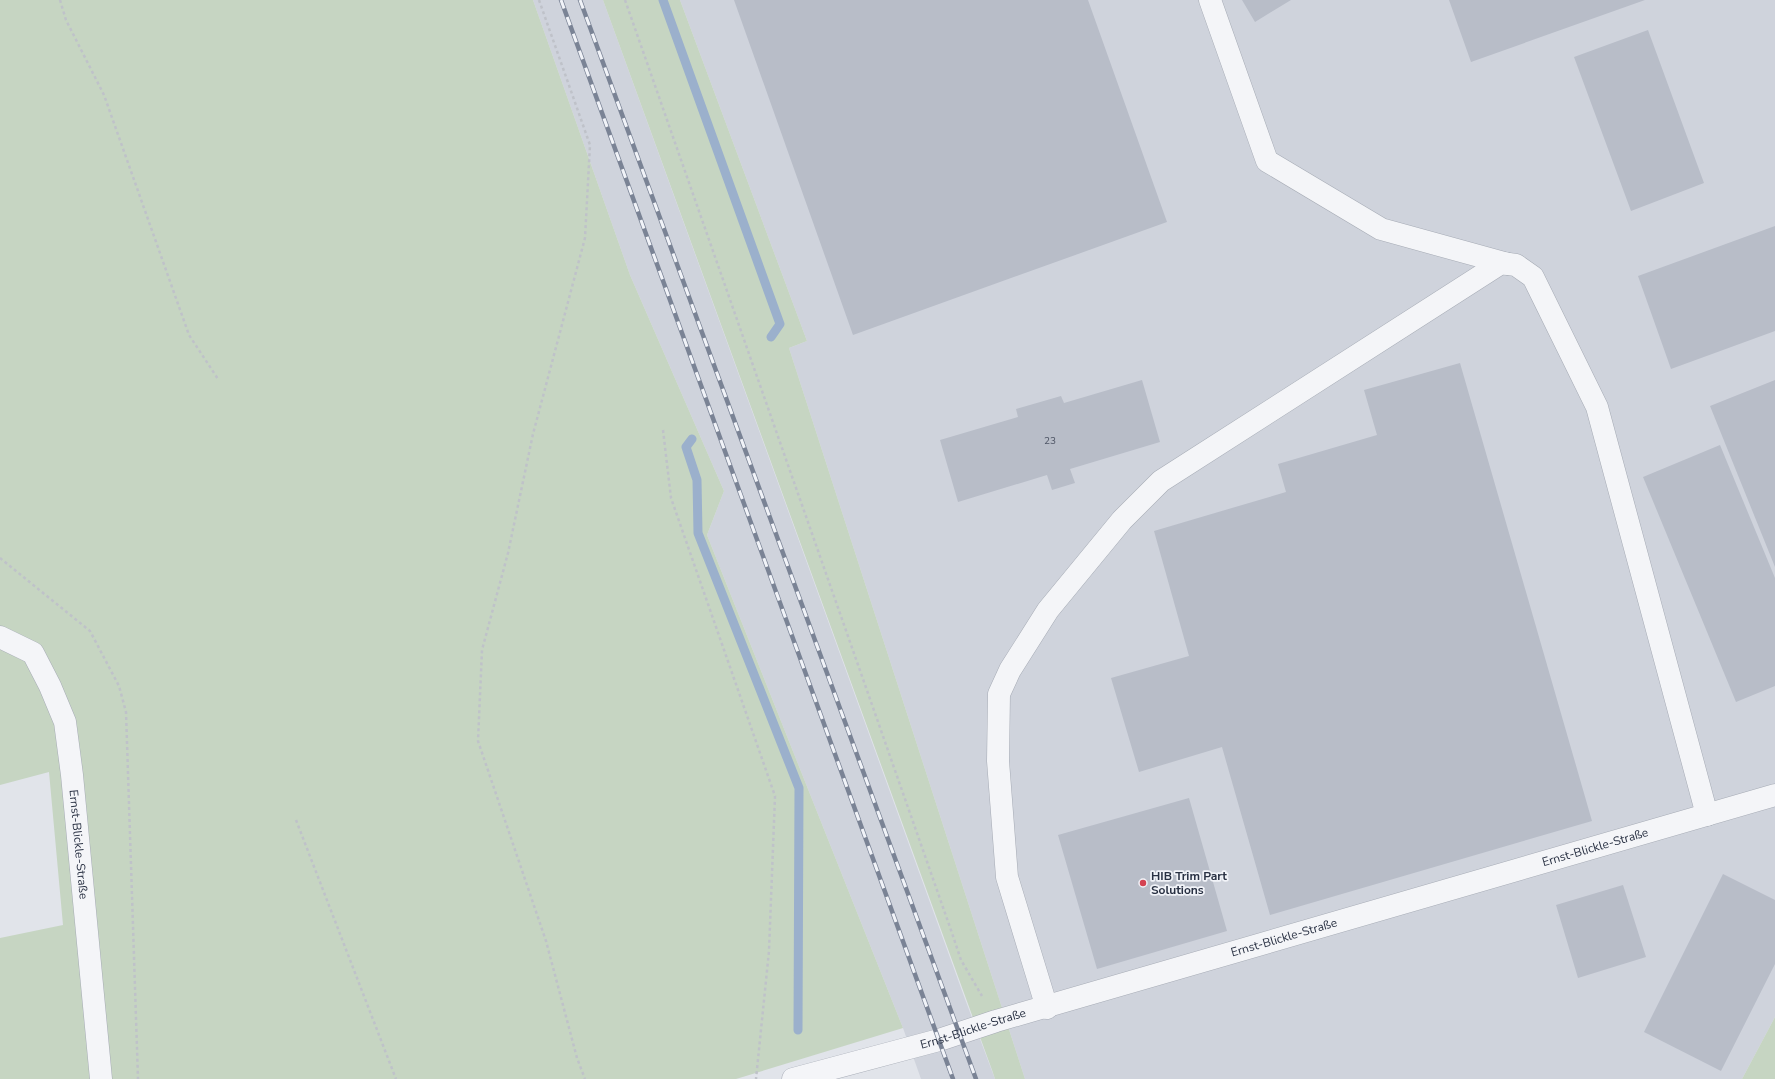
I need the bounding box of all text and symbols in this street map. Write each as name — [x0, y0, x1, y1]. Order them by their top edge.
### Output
house number: 23 — [1044, 434, 1056, 448]
street label: Ernst-Blickle-Straße — [65, 789, 92, 900]
street label: Ernst-Blickle-Straße — [1540, 824, 1650, 870]
place label: HIB Trim Part Solutions — [1151, 868, 1227, 898]
marker: HIB Trim Part Solutions — [1138, 878, 1148, 888]
street label: Ernst-Blickle-Straße — [1229, 914, 1339, 960]
street label: Ernst-Blickle-Straße — [918, 1005, 1028, 1053]

